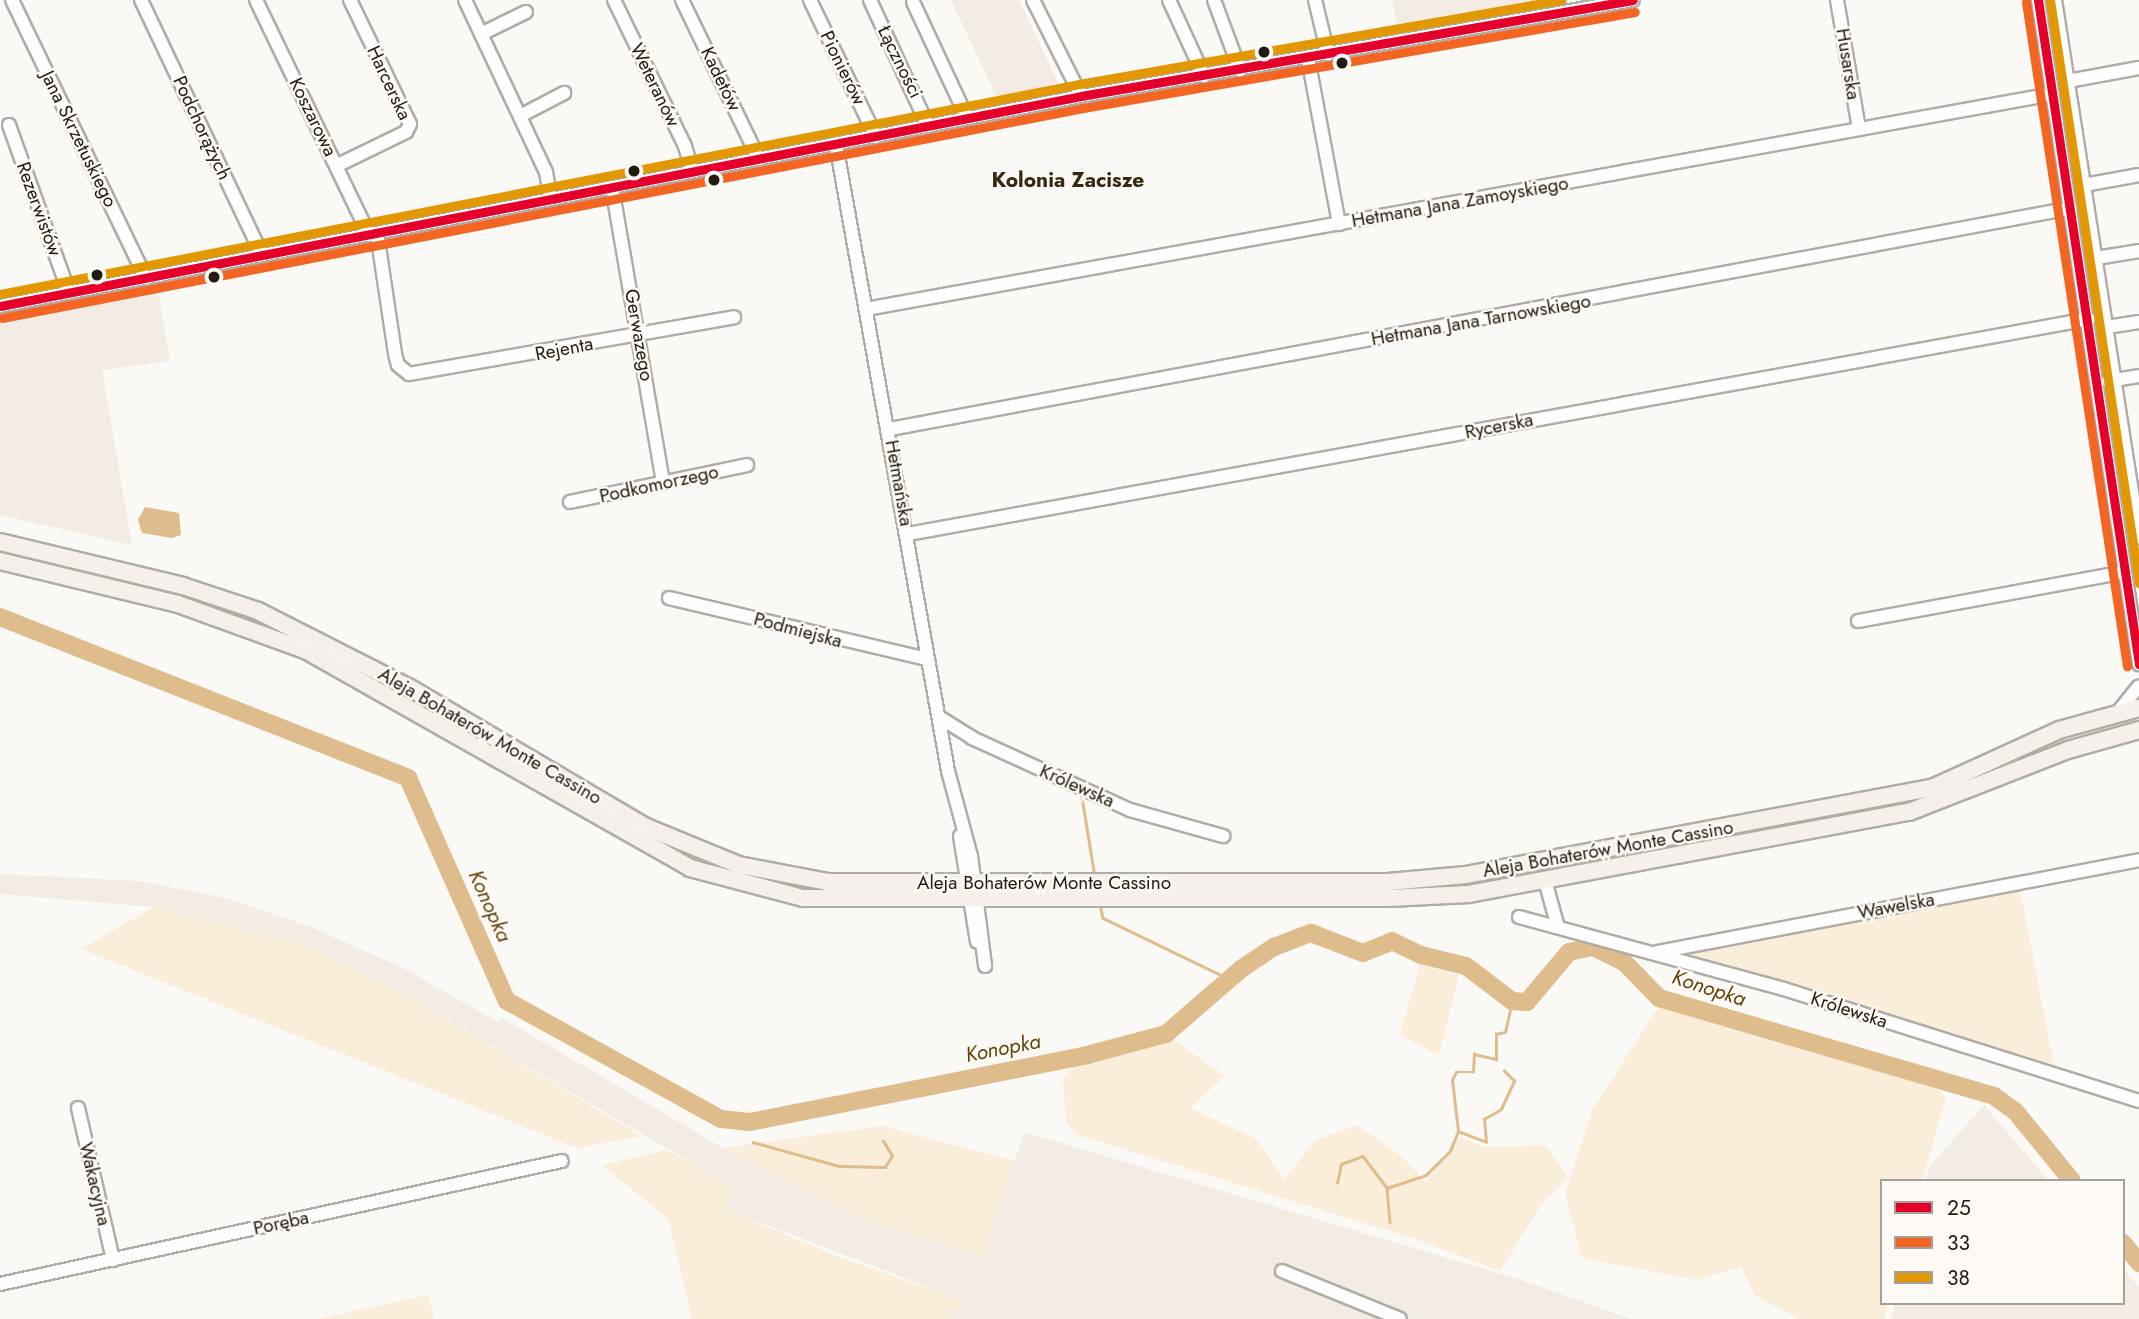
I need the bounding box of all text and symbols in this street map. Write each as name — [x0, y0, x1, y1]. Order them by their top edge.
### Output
street label: Łączności — [873, 22, 927, 102]
street label: Pionierów — [815, 27, 871, 109]
street label: Husarska — [1831, 27, 1865, 101]
street label: Weteranów — [625, 40, 685, 130]
street label: Harcerska — [362, 42, 416, 124]
street label: Kadetów — [696, 43, 746, 115]
unlabelled marker — [1257, 45, 1271, 59]
unlabelled marker — [1335, 56, 1349, 70]
street label: Jana Skrzetuskiego — [36, 67, 122, 211]
street label: Podchorążych — [168, 72, 236, 184]
street label: Koszarowa — [284, 74, 342, 160]
street label: Rezerwistów — [11, 159, 67, 259]
unlabelled marker — [627, 164, 641, 178]
district label: Kolonia Zacisze — [992, 167, 1144, 193]
street label: Hetmana Jana Zamoyskiego — [1350, 172, 1570, 232]
unlabelled marker — [707, 173, 721, 187]
unlabelled marker — [90, 268, 104, 282]
unlabelled marker — [207, 270, 221, 284]
street label: Gerwazego — [620, 287, 658, 383]
street label: Hetmana Jana Tarnowskiego — [1369, 289, 1593, 351]
street label: Rejenta — [533, 332, 595, 366]
street label: Rycerska — [1463, 408, 1535, 444]
street label: Hetmańska — [880, 438, 918, 528]
street label: Podkomorzego — [597, 460, 721, 508]
street label: Podmiejska — [751, 607, 845, 653]
street label: Aleja Bohaterów Monte Cassino — [374, 663, 606, 809]
street label: Królewska — [1036, 759, 1118, 813]
street label: Aleja Bohaterów Monte Cassino — [1481, 816, 1735, 882]
water label: Konopka — [463, 866, 517, 946]
street label: Aleja Bohaterów Monte Cassino — [917, 872, 1171, 894]
street label: Wawelska — [1856, 888, 1936, 924]
water label: Konopka — [1669, 964, 1749, 1012]
street label: Królewska — [1808, 987, 1890, 1033]
water label: Konopka — [963, 1028, 1043, 1068]
street label: Wakacyjna — [74, 1140, 116, 1228]
legend — [1880, 1179, 2125, 1305]
text: 25 — [1947, 1193, 1971, 1223]
street label: Poręba — [251, 1206, 311, 1240]
text: 33 — [1947, 1228, 1970, 1258]
text: 38 — [1947, 1263, 1970, 1293]

